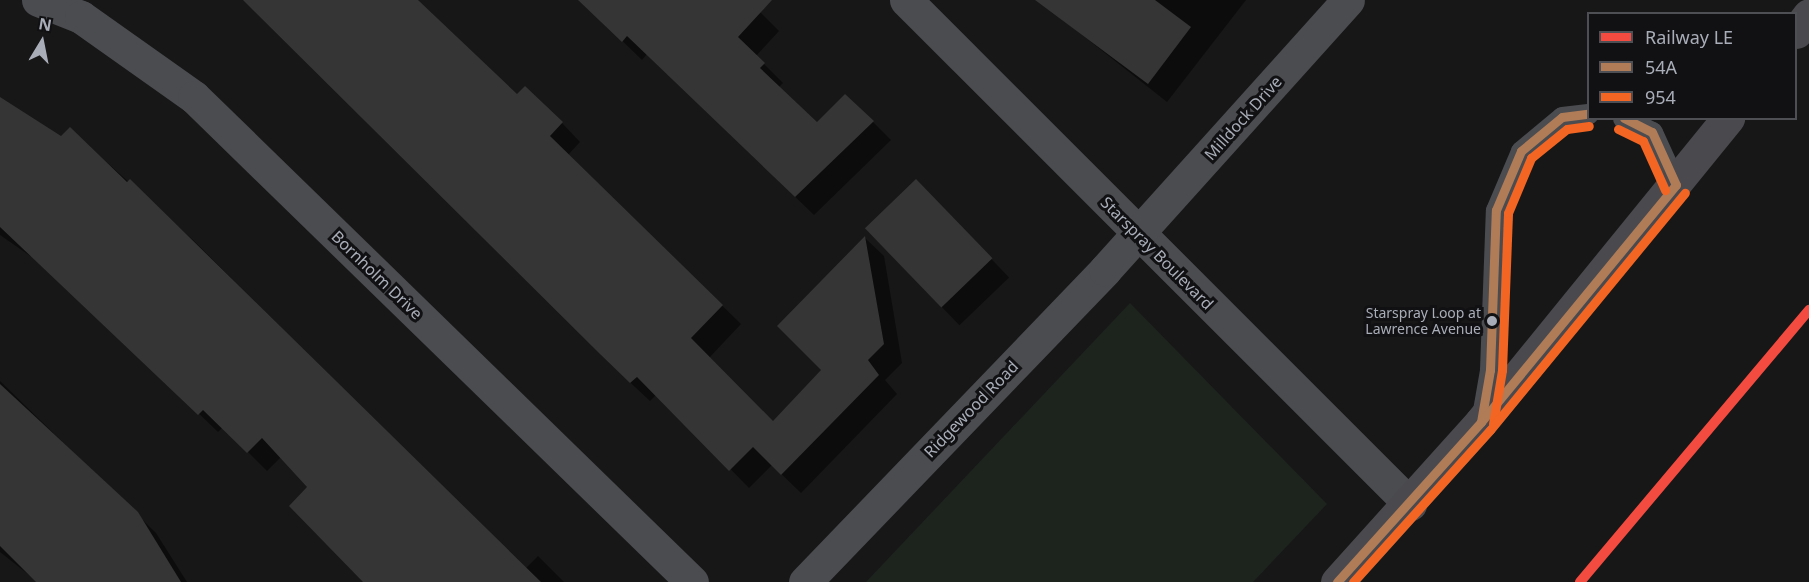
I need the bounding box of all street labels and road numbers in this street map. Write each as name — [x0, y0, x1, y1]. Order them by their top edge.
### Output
street label: Milldock Drive — [1200, 72, 1286, 164]
street label: Starspray Boulevard — [1097, 193, 1217, 313]
street label: Bornholm Drive — [328, 227, 426, 323]
street label: Ridgewood Road — [920, 357, 1022, 461]

